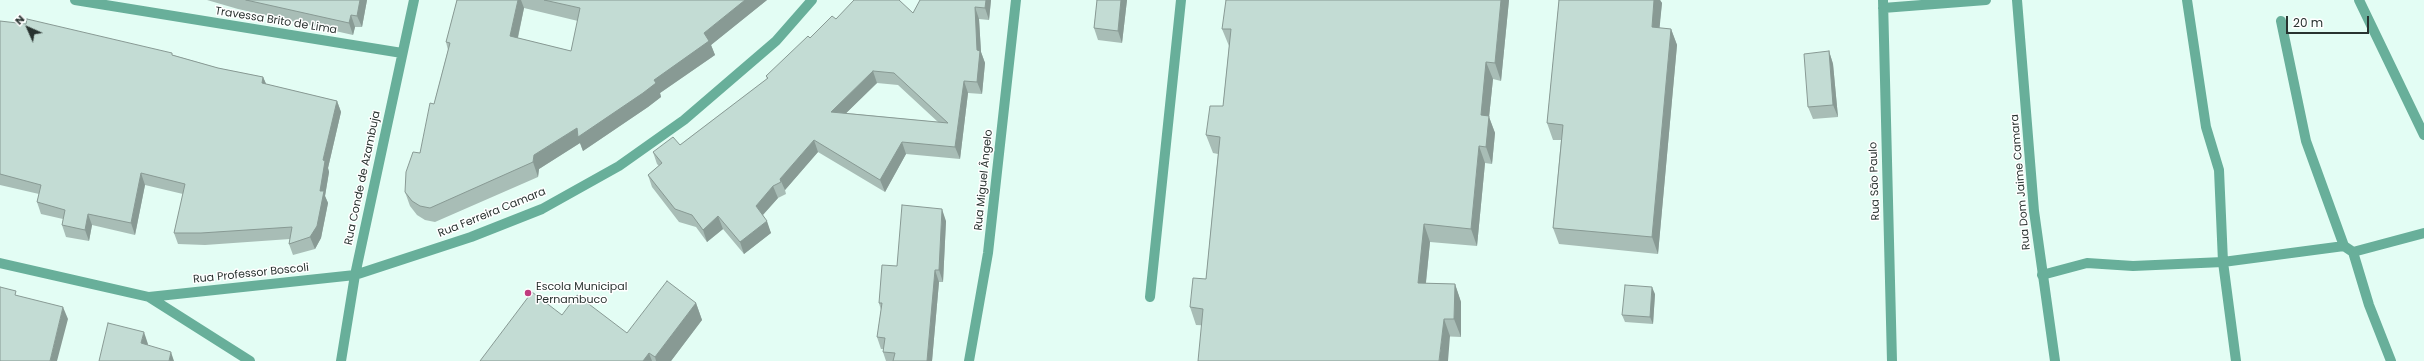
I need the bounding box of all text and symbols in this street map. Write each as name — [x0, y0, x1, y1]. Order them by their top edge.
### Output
street label: Travessa Brito de Lima — [214, 5, 338, 37]
north arrow — [8, 8, 48, 48]
scale bar — [2288, 8, 2371, 34]
text: N — [11, 11, 28, 28]
text: 20 m — [2293, 14, 2323, 31]
street label: Rua Conde de Azambuja — [342, 110, 384, 246]
street label: Rua Dom Jaime Camara — [2008, 113, 2034, 251]
street label: Rua Miguel Ângelo — [972, 129, 996, 231]
street label: Rua São Paulo — [1867, 142, 1883, 220]
street label: Rua Ferreira Camara — [436, 185, 548, 241]
street label: Rua Professor Boscoli — [192, 261, 310, 287]
place label: Escola Municipal Pernambuco — [536, 280, 627, 306]
marker: Escola Municipal Pernambuco — [523, 288, 533, 298]

